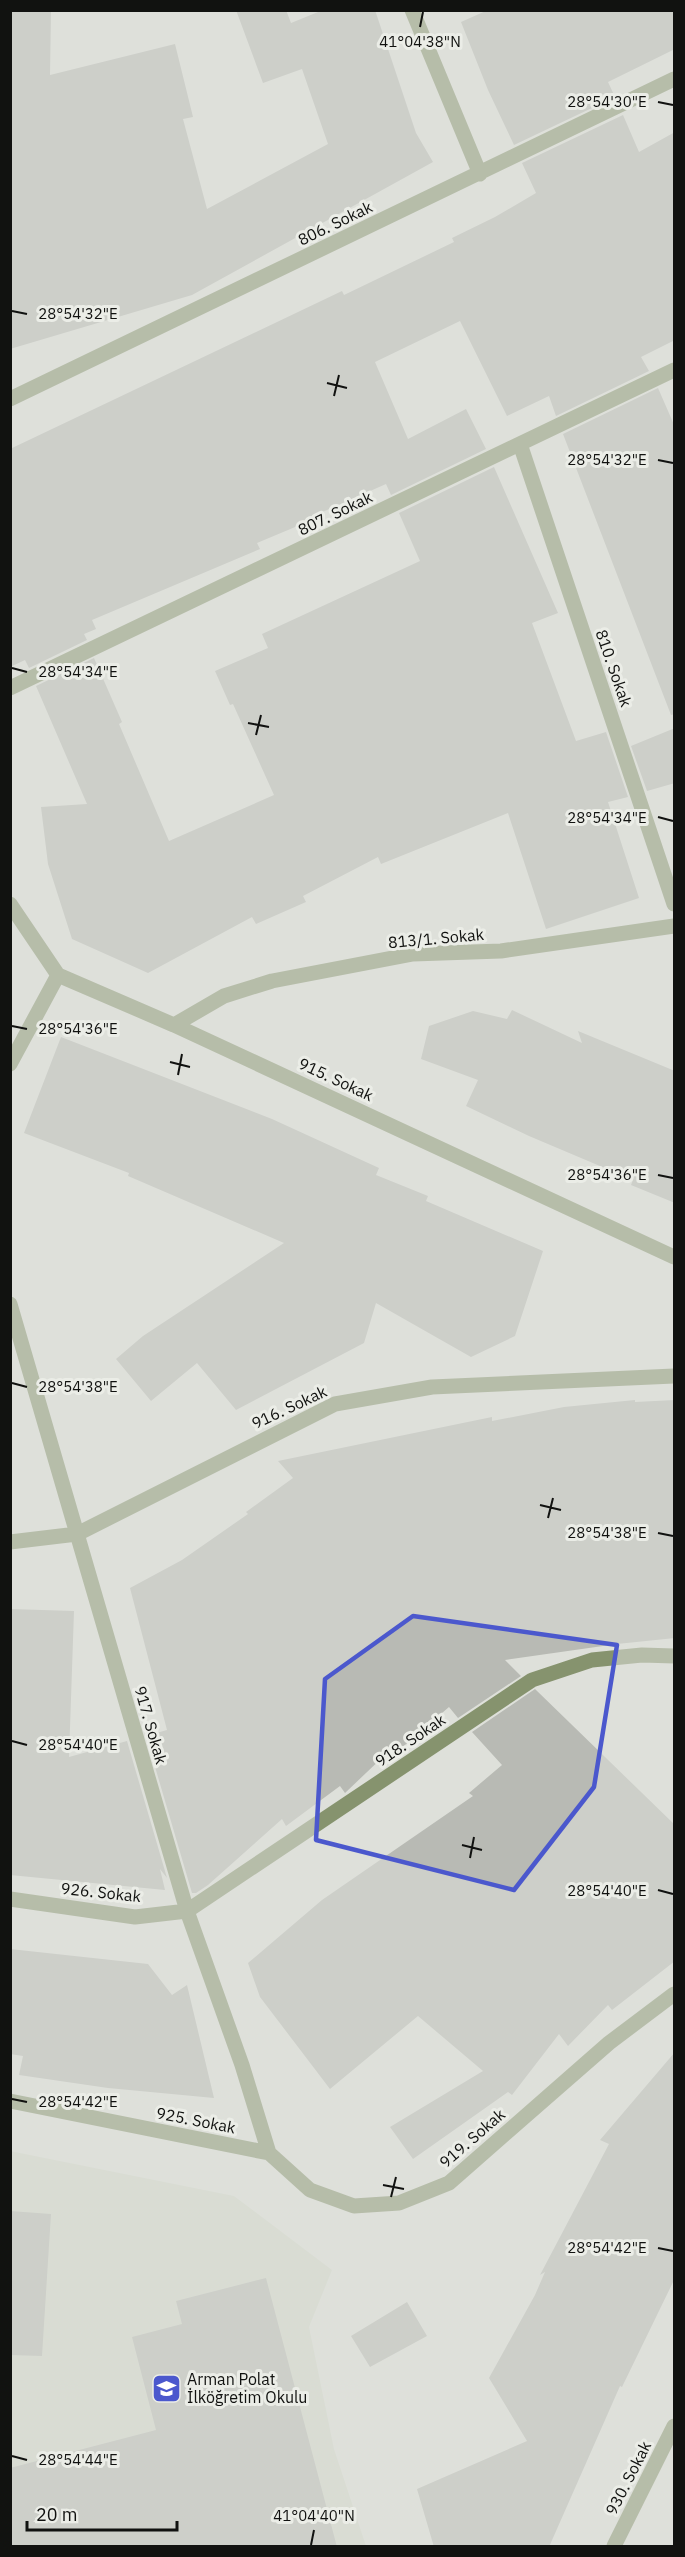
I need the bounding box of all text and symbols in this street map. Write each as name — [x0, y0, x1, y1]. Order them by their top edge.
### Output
text: 41°04'38"N — [379, 32, 461, 51]
text: 28°54'30"E — [567, 92, 647, 111]
street label: 806. Sokak — [294, 196, 376, 250]
text: 28°54'32"E — [38, 304, 118, 323]
text: 28°54'32"E — [567, 450, 647, 469]
street label: 807. Sokak — [294, 486, 376, 540]
street label: 810. Sokak — [591, 627, 637, 710]
text: 28°54'34"E — [38, 662, 118, 681]
text: 28°54'34"E — [567, 808, 647, 827]
street label: 813/1. Sokak — [387, 924, 485, 952]
text: 28°54'36"E — [38, 1019, 118, 1038]
street label: 915. Sokak — [295, 1053, 377, 1105]
text: 28°54'36"E — [567, 1165, 647, 1184]
text: 28°54'38"E — [38, 1377, 118, 1396]
street label: 916. Sokak — [248, 1381, 330, 1433]
text: 28°54'38"E — [567, 1523, 647, 1542]
street label: 917. Sokak — [130, 1684, 172, 1767]
street label: 918. Sokak — [371, 1709, 449, 1771]
text: 28°54'40"E — [38, 1735, 118, 1754]
street label: 926. Sokak — [60, 1878, 143, 1906]
text: 28°54'40"E — [567, 1881, 647, 1900]
text: 28°54'42"E — [38, 2092, 118, 2111]
street label: 925. Sokak — [155, 2103, 238, 2138]
street label: 919. Sokak — [435, 2104, 509, 2172]
text: 28°54'42"E — [567, 2238, 647, 2257]
place label: Arman Polat İlköğretim Okulu — [187, 2369, 307, 2407]
school or university icon: Arman Polat İlköğretim Okulu — [150, 2372, 182, 2404]
street label: 930. Sokak — [601, 2437, 655, 2518]
text: 28°54'44"E — [38, 2450, 118, 2469]
scale bar — [27, 2494, 177, 2532]
text: 20 m — [36, 2503, 78, 2526]
text: 41°04'40"N — [273, 2506, 355, 2525]

